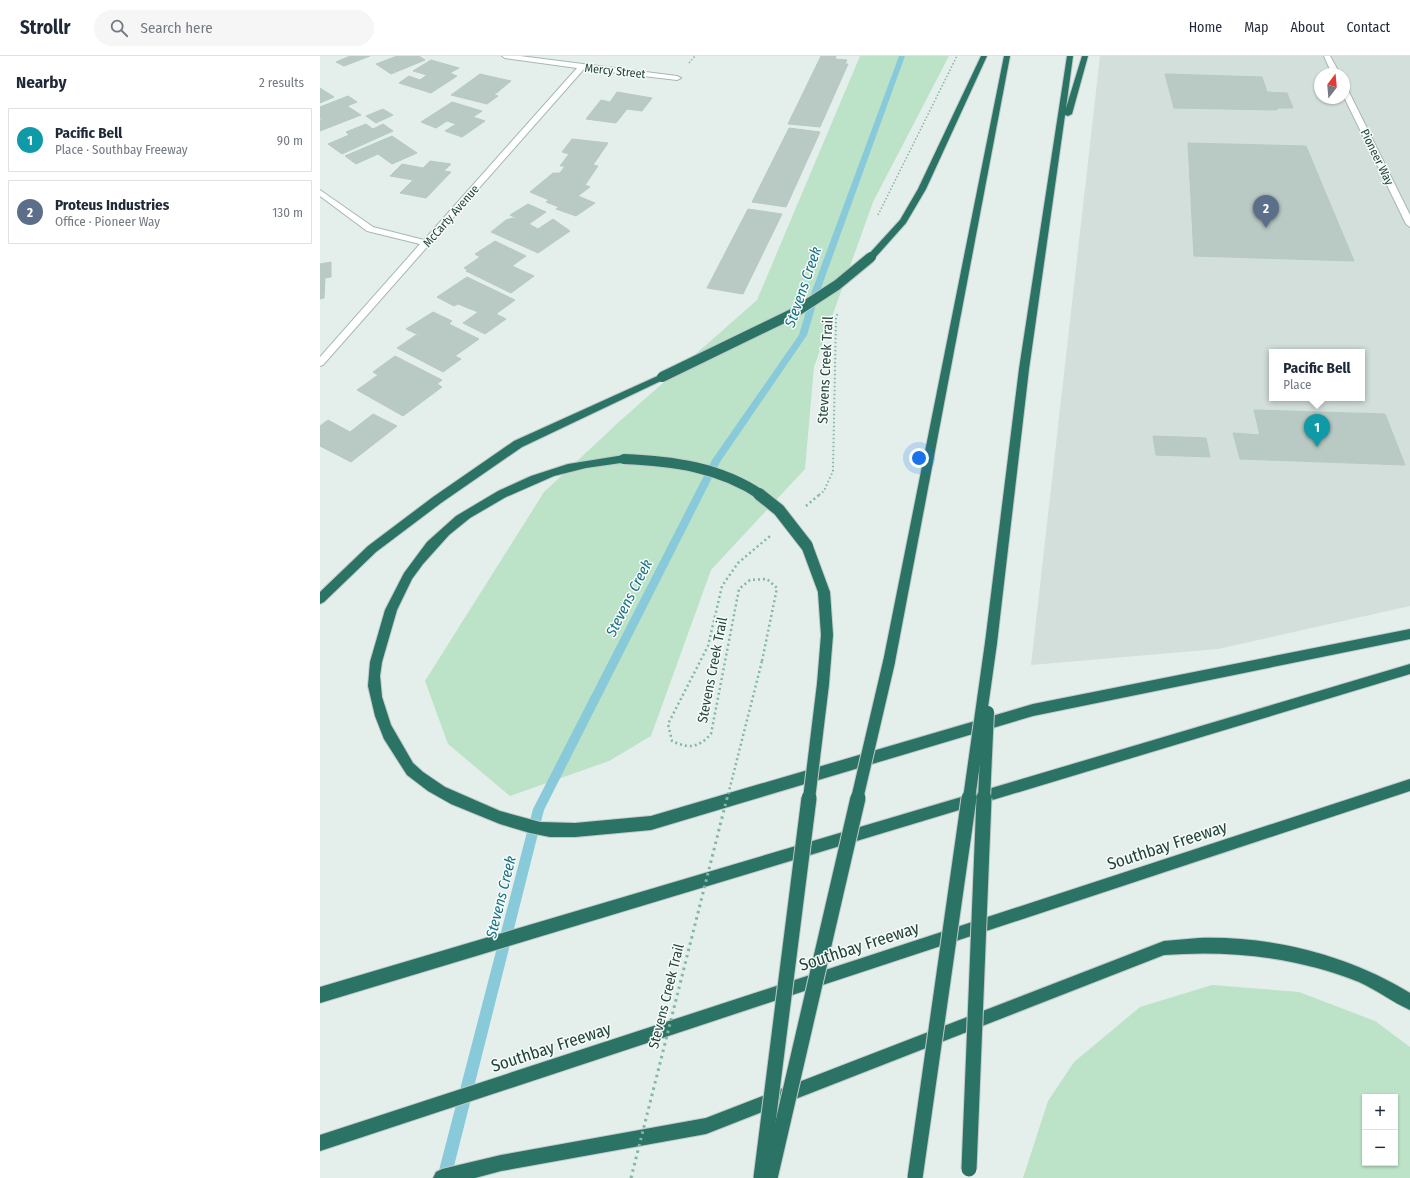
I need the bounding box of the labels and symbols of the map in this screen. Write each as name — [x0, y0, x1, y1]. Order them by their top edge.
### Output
street label: Mercy Street — [584, 61, 646, 81]
north arrow — [1314, 68, 1350, 104]
street label: Pioneer Way — [1357, 127, 1397, 188]
street label: McCarty Avenue — [420, 182, 482, 250]
pin: 2 — [1253, 195, 1279, 228]
water label: Stevens Creek — [780, 244, 825, 331]
street label: Stevens Creek Trail — [814, 316, 837, 424]
pin: 1 — [1304, 414, 1330, 447]
your location — [909, 448, 929, 468]
water label: Stevens Creek — [601, 556, 656, 640]
street label: Stevens Creek Trail — [694, 615, 731, 725]
street label: Southbay Freeway — [1104, 816, 1230, 875]
water label: Stevens Creek — [482, 854, 520, 941]
street label: Southbay Freeway — [796, 917, 922, 976]
street label: Stevens Creek Trail — [645, 942, 688, 1050]
street label: Southbay Freeway — [488, 1018, 614, 1077]

